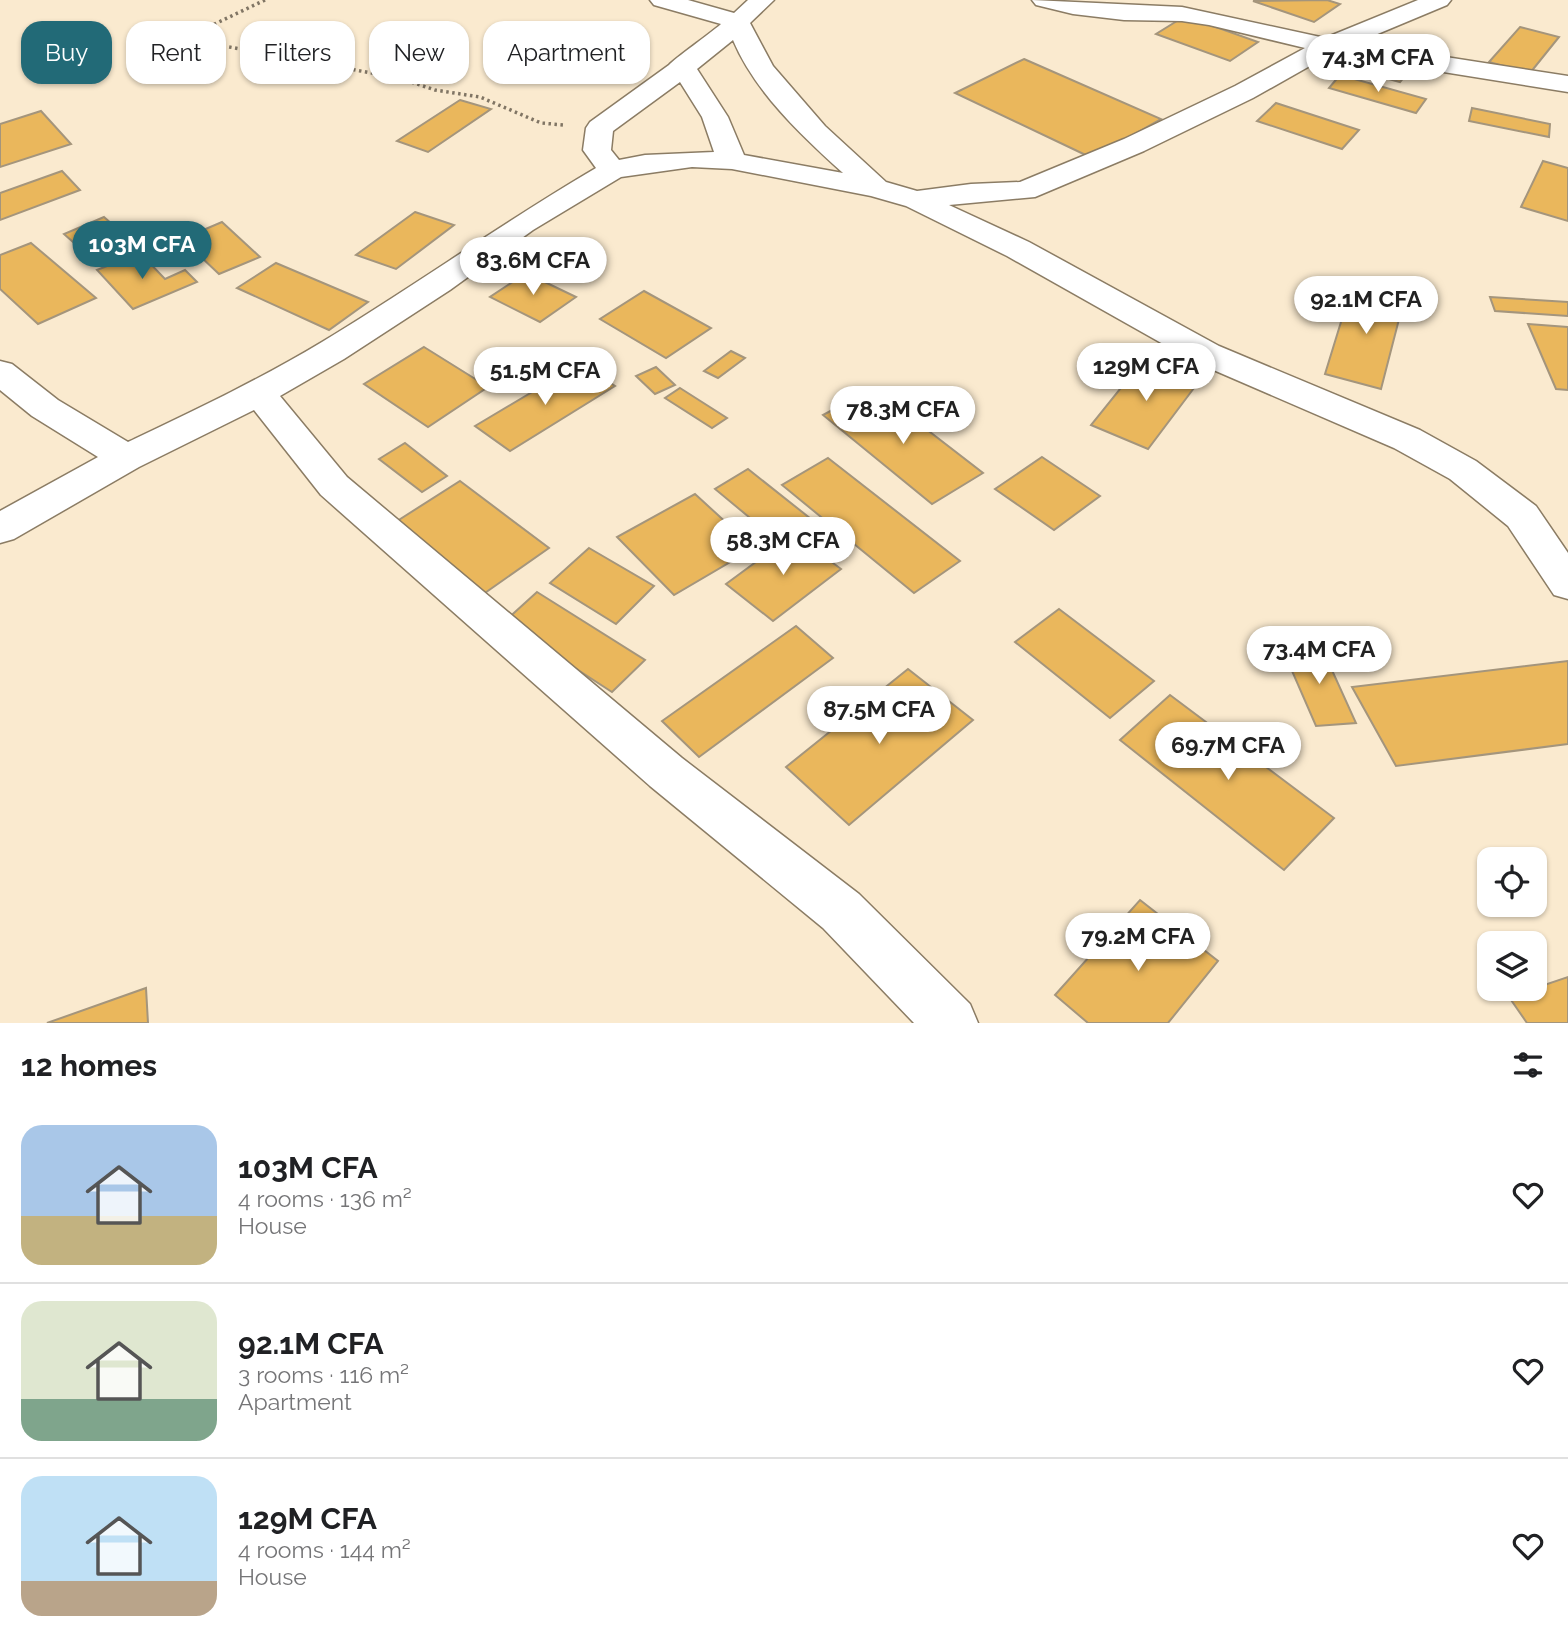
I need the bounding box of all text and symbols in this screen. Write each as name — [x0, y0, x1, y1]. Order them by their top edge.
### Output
chip: Buy — [21, 21, 112, 84]
chip: Rent — [126, 21, 226, 84]
chip: Filters — [240, 21, 355, 84]
chip: New — [369, 21, 469, 84]
chip: Apartment — [483, 21, 650, 84]
pin: 74.3M CFA — [1298, 34, 1458, 94]
text: 74.3M CFA — [1322, 43, 1434, 70]
pin: 103M CFA — [70, 222, 214, 281]
text: 103M CFA — [89, 230, 196, 257]
pin: 83.6M CFA — [453, 238, 613, 297]
text: 83.6M CFA — [476, 246, 590, 273]
pin: 92.1M CFA — [1286, 276, 1446, 336]
text: 92.1M CFA — [1310, 285, 1422, 312]
pin: 129M CFA — [1074, 344, 1218, 403]
pin: 51.5M CFA — [465, 348, 625, 407]
text: 129M CFA — [1093, 352, 1199, 379]
text: 51.5M CFA — [490, 356, 600, 383]
pin: 78.3M CFA — [823, 386, 983, 446]
text: 78.3M CFA — [846, 395, 960, 422]
pin: 58.3M CFA — [703, 518, 863, 577]
text: 58.3M CFA — [726, 526, 840, 553]
pin: 73.4M CFA — [1239, 626, 1399, 686]
text: 73.4M CFA — [1263, 635, 1375, 662]
pin: 87.5M CFA — [799, 686, 959, 746]
text: 87.5M CFA — [823, 695, 935, 722]
pin: 69.7M CFA — [1148, 722, 1308, 782]
text: 69.7M CFA — [1171, 731, 1285, 758]
map controls — [1477, 847, 1547, 1001]
button: locate — [1477, 847, 1547, 917]
pin: 79.2M CFA — [1058, 914, 1218, 973]
text: 79.2M CFA — [1081, 922, 1195, 949]
button: layers — [1477, 931, 1547, 1001]
icon: filters — [1509, 1046, 1547, 1084]
text: 12 homes — [21, 1048, 157, 1083]
text: 103M CFA — [238, 1150, 378, 1185]
icon: home — [77, 1153, 161, 1237]
icon: heart — [1509, 1176, 1547, 1214]
text: 4 rooms · 136 m² — [238, 1185, 412, 1212]
text: House — [238, 1212, 307, 1239]
text: 92.1M CFA — [238, 1326, 384, 1361]
icon: home — [77, 1329, 161, 1413]
icon: heart — [1509, 1352, 1547, 1390]
text: 3 rooms · 116 m² — [238, 1361, 409, 1388]
text: Apartment — [238, 1388, 352, 1415]
text: 129M CFA — [238, 1501, 377, 1536]
icon: home — [77, 1504, 161, 1588]
icon: heart — [1509, 1527, 1547, 1565]
text: 4 rooms · 144 m² — [238, 1536, 411, 1563]
text: House — [238, 1563, 307, 1590]

